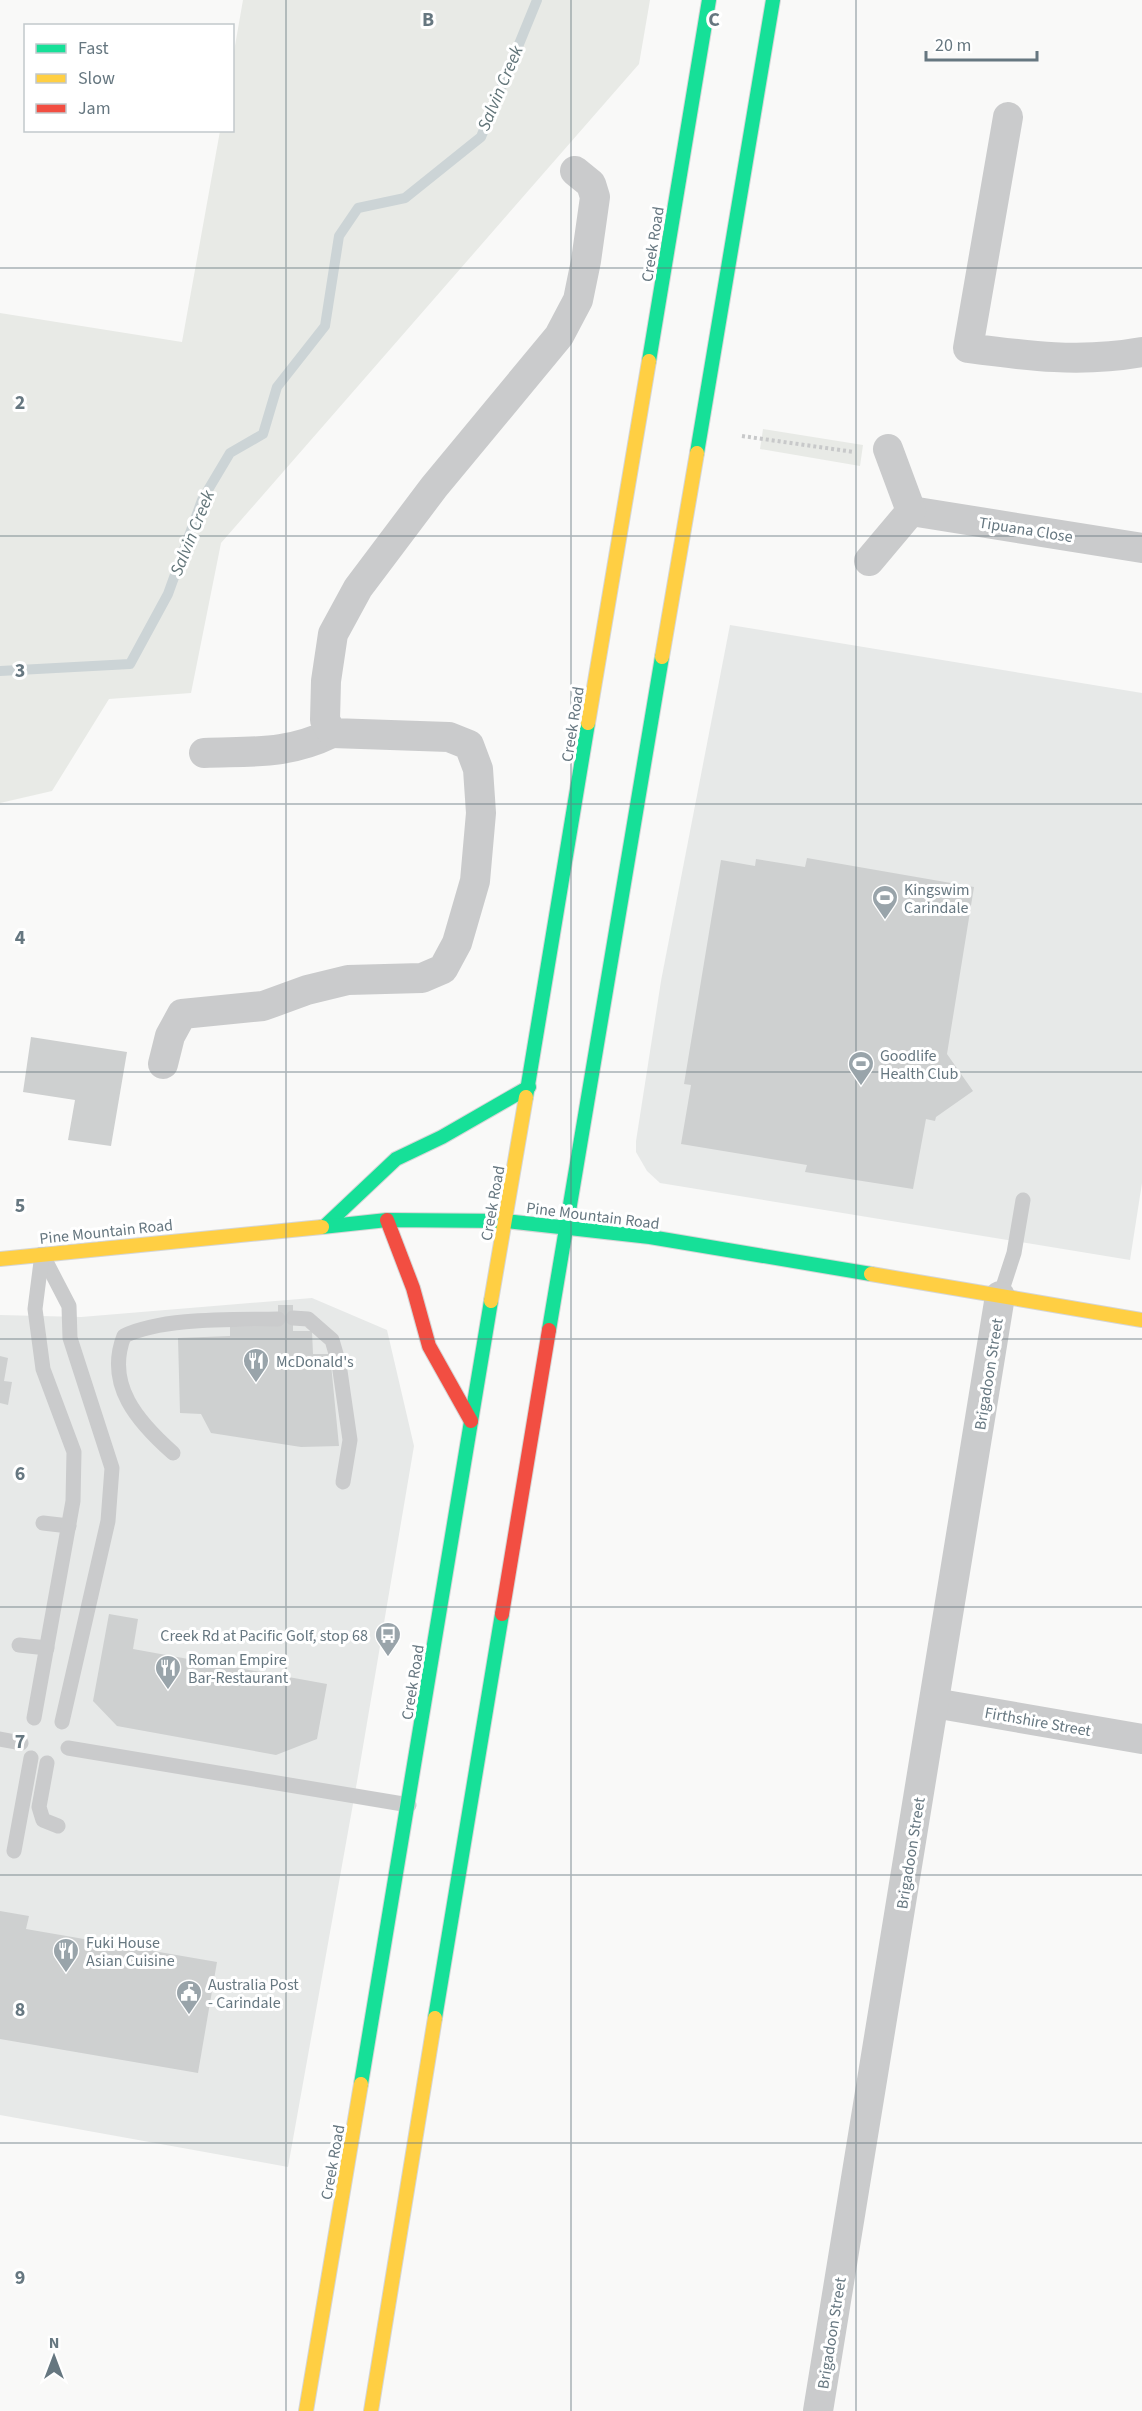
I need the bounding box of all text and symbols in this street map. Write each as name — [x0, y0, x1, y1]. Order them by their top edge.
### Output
text: B — [422, 6, 434, 34]
text: C — [708, 6, 720, 34]
legend — [24, 24, 234, 132]
scale bar — [926, 24, 1037, 62]
text: 20 m — [935, 33, 971, 58]
text: Fast — [78, 36, 109, 61]
water label: Salvin Creek — [471, 41, 530, 135]
text: Slow — [78, 66, 115, 91]
text: Jam — [78, 96, 111, 121]
street label: Creek Road — [636, 205, 670, 283]
text: 2 — [15, 389, 25, 417]
water label: Salvin Creek — [164, 486, 221, 580]
street label: Tipuana Close — [977, 512, 1074, 548]
text: 3 — [15, 657, 25, 685]
street label: Creek Road — [556, 685, 590, 763]
place label: Kingswim Carindale — [904, 879, 969, 919]
sports icon: Kingswim Carindale — [870, 883, 900, 921]
text: 4 — [15, 924, 26, 952]
place label: Goodlife Health Club — [880, 1045, 959, 1085]
sports icon: Goodlife Health Club — [846, 1049, 876, 1087]
street label: Creek Road — [476, 1164, 510, 1242]
text: 5 — [15, 1192, 25, 1220]
street label: Pine Mountain Road — [525, 1197, 661, 1235]
street label: Pine Mountain Road — [38, 1214, 174, 1250]
street label: Brigadoon Street — [969, 1316, 1009, 1432]
restaurant icon: McDonald's — [241, 1346, 271, 1384]
place label: McDonald's — [276, 1351, 354, 1373]
text: 6 — [15, 1460, 25, 1488]
bus stop icon: Creek Rd at Pacific Golf, stop 68 — [373, 1620, 403, 1658]
place label: Creek Rd at Pacific Golf, stop 68 — [160, 1625, 368, 1647]
street label: Creek Road — [396, 1643, 430, 1721]
place label: Roman Empire Bar-Restaurant — [188, 1649, 289, 1689]
restaurant icon: Roman Empire Bar-Restaurant — [153, 1653, 183, 1691]
street label: Firthshire Street — [983, 1702, 1093, 1742]
text: 7 — [15, 1728, 25, 1756]
street label: Brigadoon Street — [891, 1795, 931, 1911]
place label: Fuki House Asian Cuisine — [86, 1932, 175, 1972]
restaurant icon: Fuki House Asian Cuisine — [51, 1936, 81, 1974]
place label: Australia Post - Carindale — [208, 1974, 299, 2014]
public building icon: Australia Post - Carindale — [174, 1978, 204, 2016]
text: 8 — [15, 1996, 25, 2024]
street label: Creek Road — [316, 2123, 350, 2201]
text: 9 — [15, 2264, 25, 2292]
street label: Brigadoon Street — [812, 2275, 852, 2391]
north arrow — [24, 2327, 84, 2387]
text: N — [49, 2332, 59, 2354]

